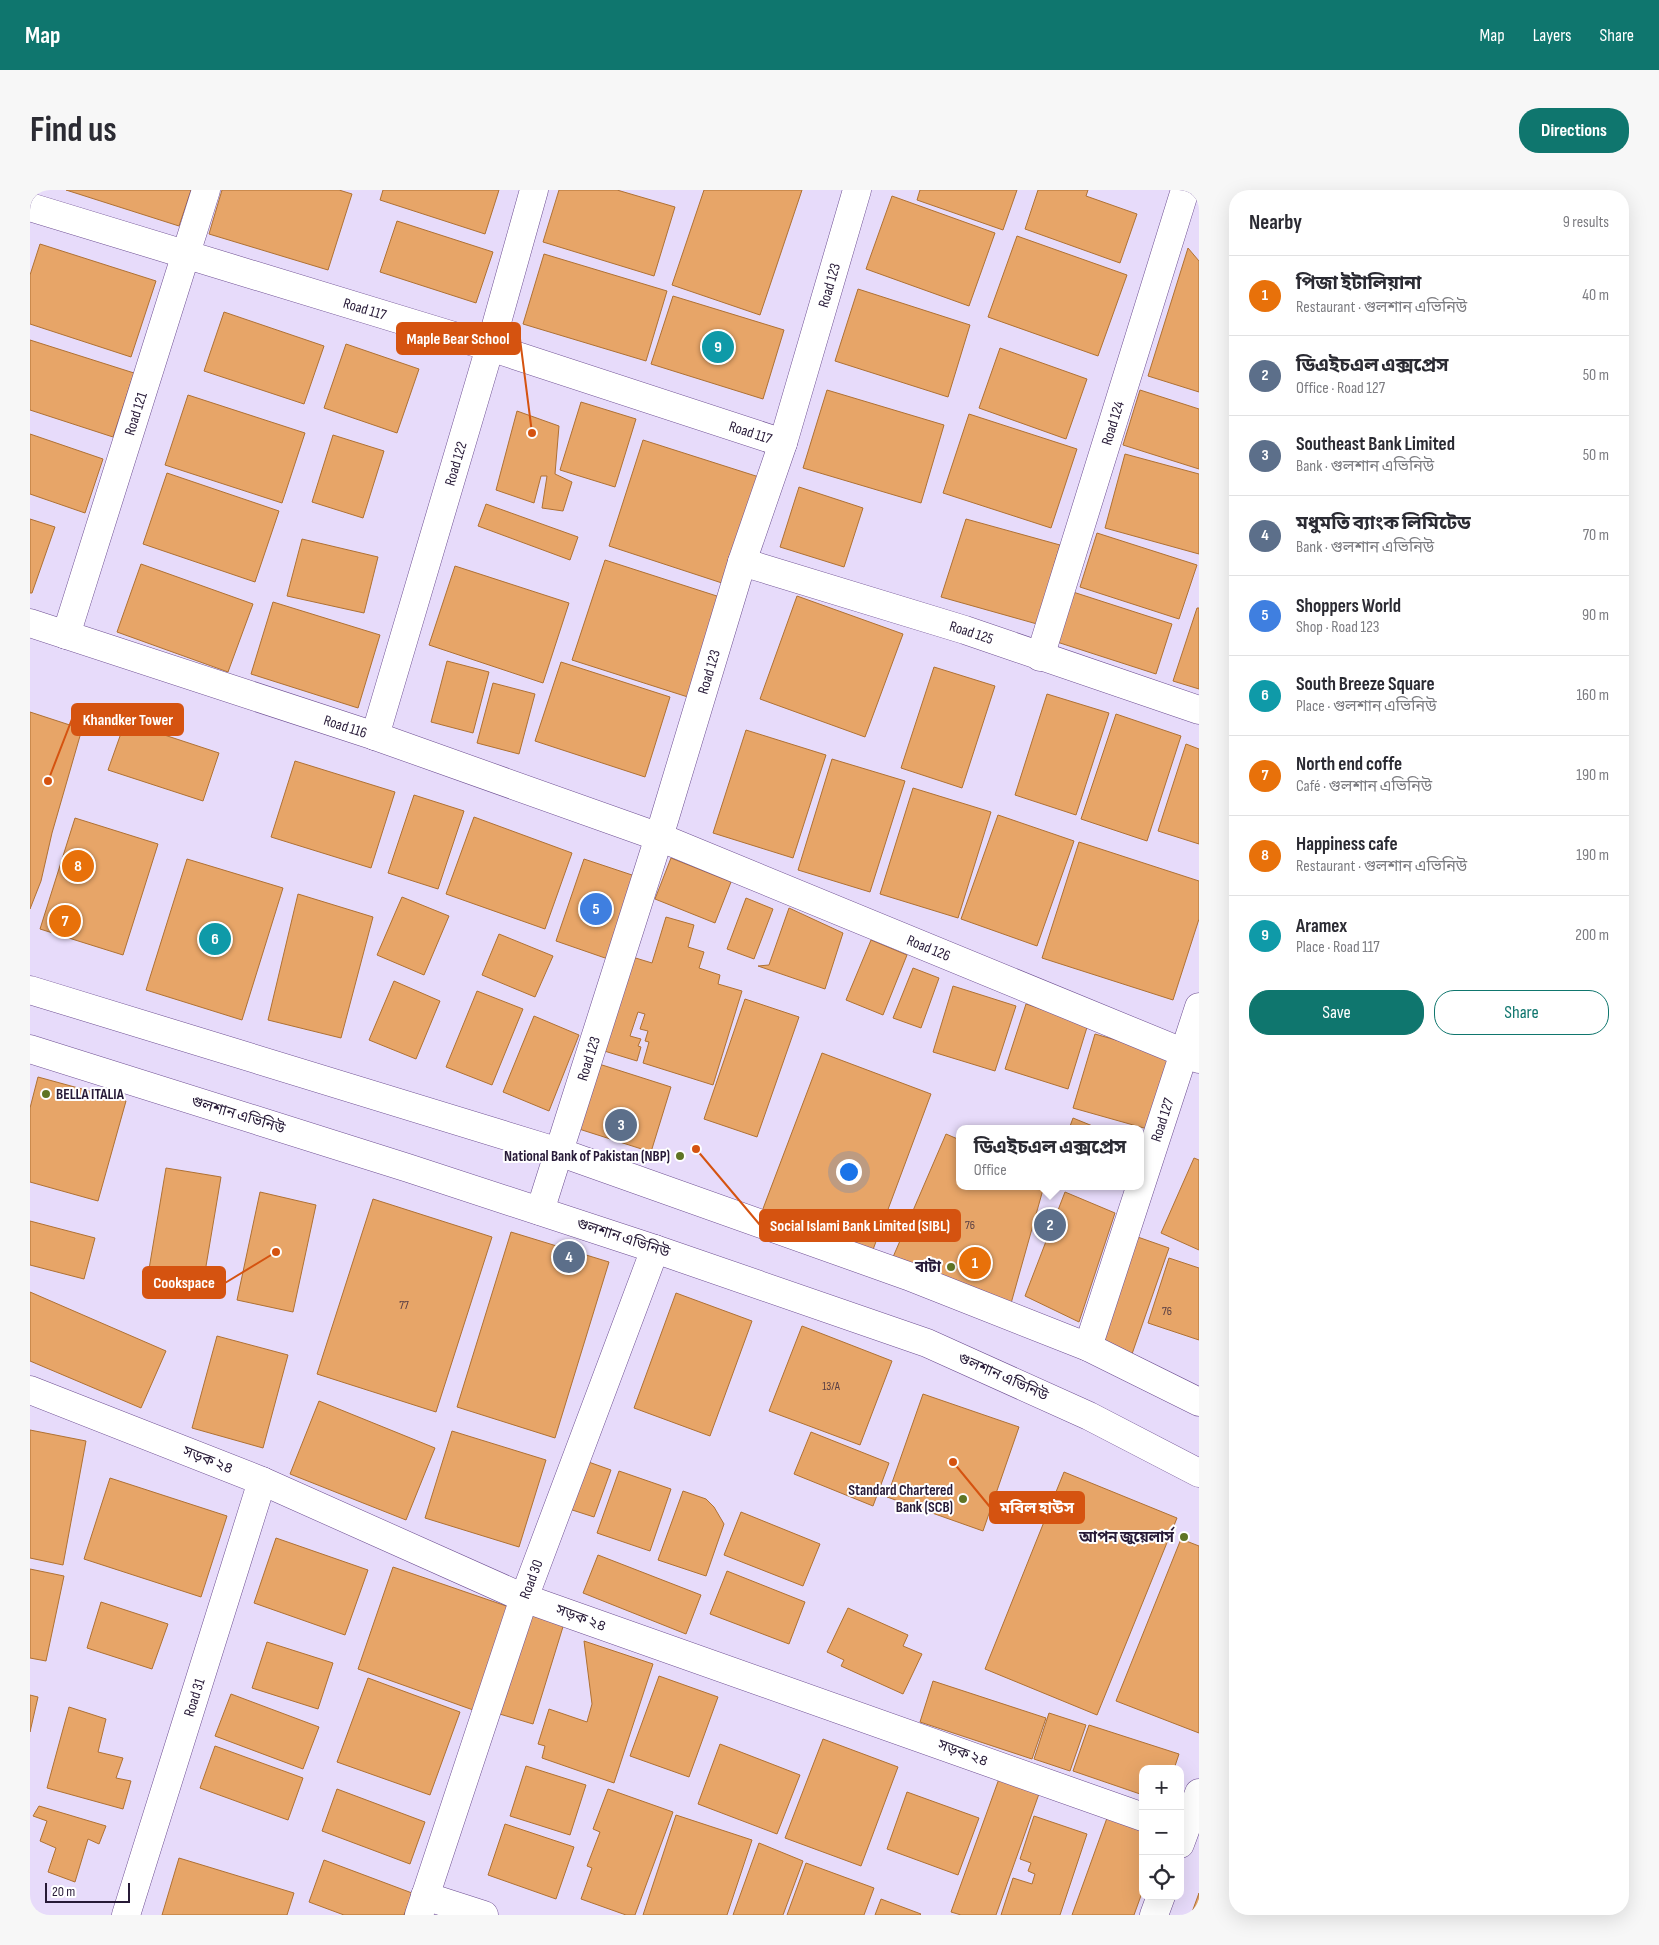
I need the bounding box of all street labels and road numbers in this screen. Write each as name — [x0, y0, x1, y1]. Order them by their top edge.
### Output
street label: Road 123 — [814, 261, 845, 310]
street label: Road 117 — [341, 293, 389, 324]
street label: Road 121 — [120, 389, 152, 438]
street label: Road 124 — [1097, 399, 1128, 447]
street label: Road 117 — [727, 416, 774, 448]
street label: Road 122 — [440, 439, 471, 488]
street label: Road 125 — [947, 616, 996, 648]
street label: Road 123 — [693, 647, 724, 696]
street label: Road 116 — [321, 710, 370, 742]
street label: Road 126 — [904, 930, 953, 965]
street label: Road 123 — [573, 1034, 604, 1083]
street label: গুলশান এভিনিউ — [189, 1092, 288, 1138]
street label: Road 127 — [1146, 1095, 1178, 1144]
street label: গুলশান এভিনিউ — [574, 1214, 672, 1262]
street label: গুলশান এভিনিউ — [955, 1349, 1052, 1406]
street label: সড়ক ২৪ — [179, 1441, 236, 1478]
street label: Road 30 — [515, 1557, 547, 1601]
street label: সড়ক ২৪ — [552, 1600, 609, 1636]
street label: Road 31 — [179, 1675, 209, 1719]
street label: সড়ক ২৪ — [934, 1735, 991, 1771]

